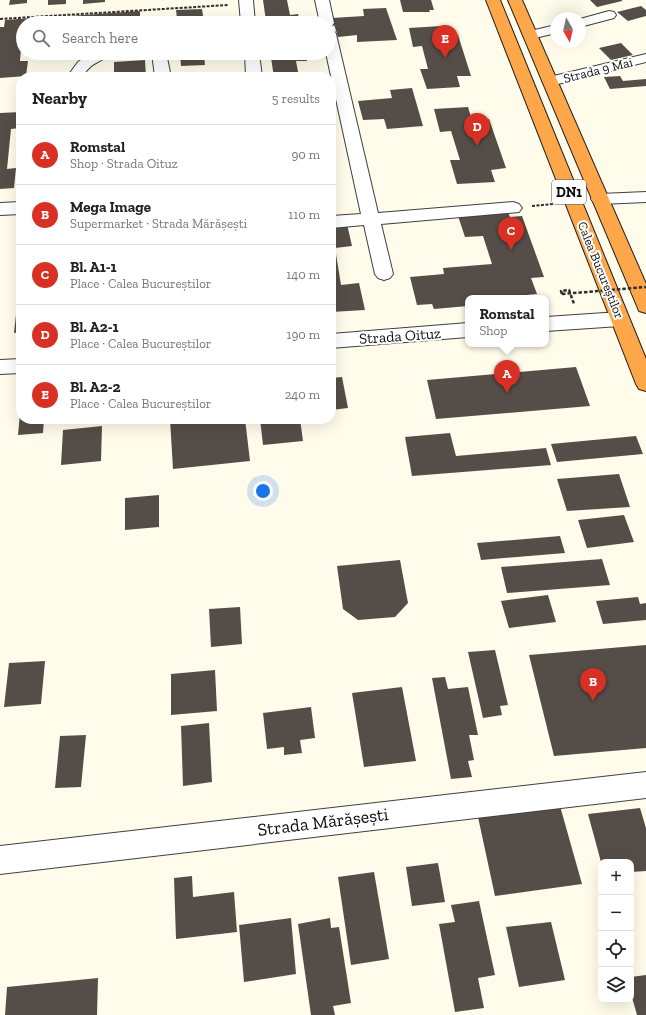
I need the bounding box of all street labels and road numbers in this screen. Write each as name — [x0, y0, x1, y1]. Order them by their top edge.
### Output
street label: Strada 9 Mai — [562, 54, 635, 86]
road number: DN1 — [552, 180, 586, 204]
street label: Calea Bucureștilor — [575, 219, 627, 321]
street label: Strada Oituz — [358, 324, 442, 348]
street label: Strada Mărășești — [256, 803, 390, 841]

